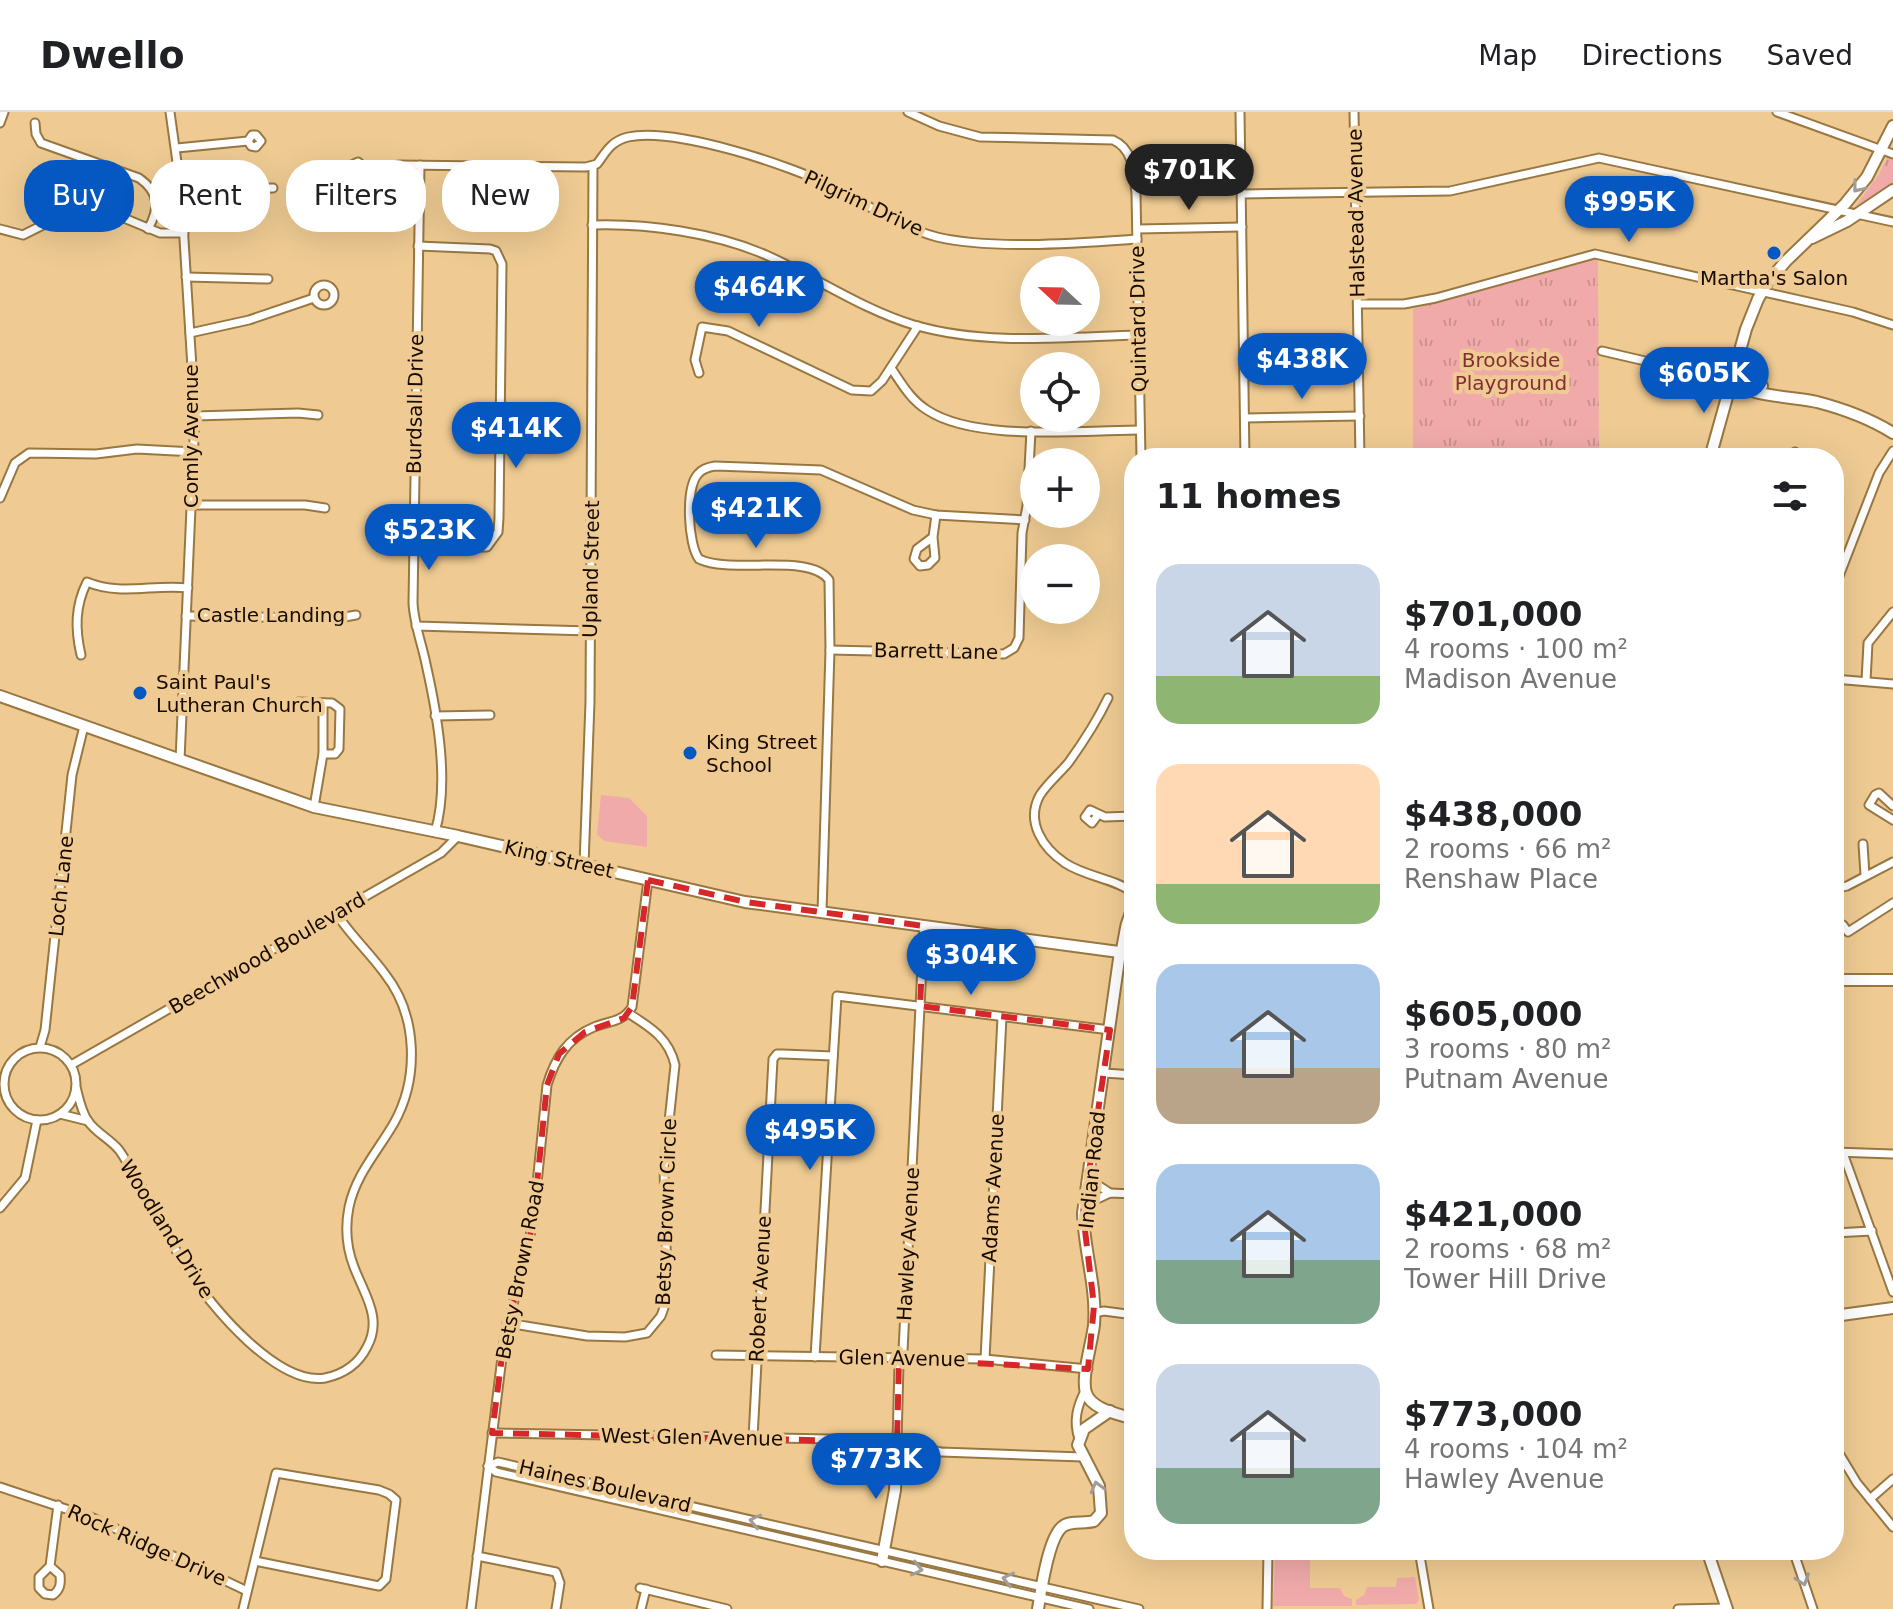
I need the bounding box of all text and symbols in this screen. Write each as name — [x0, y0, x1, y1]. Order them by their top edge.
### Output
text: Dwello — [40, 33, 185, 77]
text: Map — [1478, 39, 1537, 72]
text: Directions — [1581, 39, 1722, 72]
text: Saved — [1766, 39, 1853, 72]
street label: Halstead Avenue — [1343, 128, 1369, 298]
pin: $701K — [1133, 144, 1245, 212]
text: $701K — [1143, 155, 1235, 185]
chip: Buy — [24, 160, 134, 232]
chip: Rent — [150, 160, 270, 232]
chip: Filters — [286, 160, 426, 232]
chip: New — [442, 160, 559, 232]
street label: Pilgrim Drive — [801, 165, 927, 241]
pin: $995K — [1573, 176, 1685, 244]
one-way arrow — [1854, 178, 1868, 193]
text: $995K — [1583, 187, 1675, 217]
marker: Martha's Salon — [1765, 244, 1783, 262]
street label: Quintard Drive — [1125, 245, 1151, 393]
north arrow — [1020, 256, 1100, 336]
map controls — [1020, 256, 1100, 624]
pin: $464K — [703, 261, 815, 329]
place label: Martha's Salon — [1700, 266, 1848, 290]
text: $464K — [713, 272, 805, 302]
pin: $438K — [1246, 333, 1358, 401]
street label: Burdsall Drive — [402, 334, 428, 474]
text: $438K — [1256, 344, 1348, 374]
pin: $605K — [1648, 347, 1760, 415]
park label: Brookside Playground — [1455, 348, 1567, 395]
button: locate — [1020, 352, 1100, 432]
text: $605K — [1658, 358, 1750, 388]
street label: Comly Avenue — [179, 364, 203, 508]
pin: $414K — [460, 402, 572, 470]
text: $414K — [470, 413, 562, 443]
button: + — [1020, 448, 1100, 528]
icon: filters — [1768, 474, 1812, 518]
text: 11 homes — [1156, 476, 1341, 516]
pin: $421K — [700, 482, 812, 550]
text: $421K — [710, 493, 802, 523]
street label: Upland Street — [578, 500, 604, 638]
pin: $523K — [373, 504, 485, 572]
text: $523K — [383, 515, 475, 545]
button: − — [1020, 544, 1100, 624]
text: $701,000 — [1404, 594, 1583, 634]
icon: home — [1220, 596, 1316, 692]
street label: Castle Landing — [197, 603, 345, 627]
text: 4 rooms · 100 m² — [1404, 634, 1628, 664]
street label: Barrett Lane — [874, 638, 998, 664]
text: Madison Avenue — [1404, 664, 1617, 694]
place label: Saint Paul's Lutheran Church — [156, 670, 323, 717]
marker: Saint Paul's Lutheran Church — [131, 684, 149, 702]
place label: King Street School — [706, 730, 817, 777]
marker: King Street School — [681, 744, 699, 762]
text: $438,000 — [1404, 794, 1583, 834]
icon: home — [1220, 796, 1316, 892]
street label: Loch Lane — [44, 834, 78, 938]
text: 2 rooms · 66 m² — [1404, 834, 1612, 864]
street label: King Street — [502, 835, 616, 883]
text: Renshaw Place — [1404, 864, 1598, 894]
street label: Beechwood Boulevard — [164, 887, 370, 1019]
pin: $304K — [915, 929, 1027, 997]
text: $304K — [925, 940, 1017, 970]
text: $605,000 — [1404, 994, 1583, 1034]
icon: home — [1220, 996, 1316, 1092]
text: 3 rooms · 80 m² — [1404, 1034, 1612, 1064]
text: Putnam Avenue — [1404, 1064, 1609, 1094]
pin: $495K — [754, 1104, 866, 1172]
street label: Indian Road — [1074, 1110, 1110, 1230]
street label: Adams Avenue — [977, 1113, 1009, 1263]
text: $495K — [764, 1115, 856, 1145]
street label: Betsy Brown Circle — [651, 1118, 681, 1306]
street label: Woodland Drive — [115, 1155, 219, 1303]
street label: Hawley Avenue — [892, 1166, 924, 1322]
street label: Betsy Brown Road — [491, 1178, 549, 1362]
text: $421,000 — [1404, 1194, 1583, 1234]
icon: home — [1220, 1196, 1316, 1292]
street label: Robert Avenue — [744, 1215, 776, 1363]
text: 2 rooms · 68 m² — [1404, 1234, 1612, 1264]
text: Tower Hill Drive — [1404, 1264, 1606, 1294]
street label: Glen Avenue — [838, 1345, 966, 1371]
text: $773,000 — [1404, 1394, 1583, 1434]
icon: home — [1220, 1396, 1316, 1492]
street label: West Glen Avenue — [601, 1423, 783, 1451]
pin: $773K — [820, 1433, 932, 1501]
text: 4 rooms · 104 m² — [1404, 1434, 1628, 1464]
text: $773K — [830, 1444, 922, 1474]
street label: Haines Boulevard — [517, 1455, 693, 1517]
text: Hawley Avenue — [1404, 1464, 1604, 1494]
one-way arrow — [1090, 1481, 1107, 1494]
street label: Rock Ridge Drive — [64, 1499, 230, 1591]
one-way arrow — [749, 1513, 762, 1530]
one-way arrow — [909, 1560, 923, 1577]
one-way arrow — [1002, 1571, 1016, 1588]
one-way arrow — [1793, 1572, 1809, 1586]

